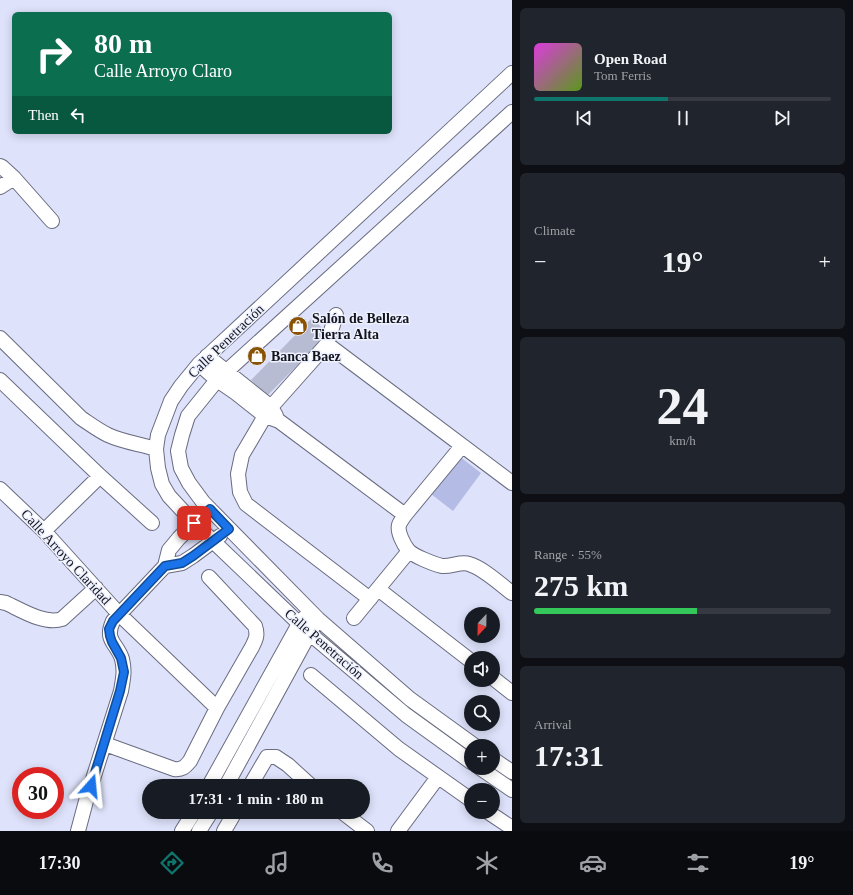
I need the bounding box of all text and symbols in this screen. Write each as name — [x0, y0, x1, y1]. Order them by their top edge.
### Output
icon: right — [28, 28, 80, 80]
text: 80 m — [94, 28, 152, 59]
text: Open Road — [594, 51, 667, 67]
text: Calle Arroyo Claro — [94, 61, 232, 81]
text: Tom Ferris — [594, 68, 651, 83]
icon: left — [67, 104, 89, 126]
text: Then — [28, 107, 59, 123]
icon: previous — [573, 107, 595, 129]
icon: pause — [672, 107, 694, 129]
icon: next — [771, 107, 793, 129]
text: Climate — [534, 223, 575, 238]
text: 19° — [662, 245, 704, 278]
text: − — [534, 249, 546, 274]
text: + — [819, 249, 831, 274]
street label: Calle Penetración — [185, 301, 267, 381]
place label: Salón de Belleza Tierra Alta — [312, 311, 409, 342]
shop icon: Salón de Belleza Tierra Alta — [287, 315, 309, 337]
shop icon: Banca Baez — [246, 345, 268, 367]
place label: Banca Baez — [271, 349, 341, 364]
text: 24 — [657, 378, 709, 435]
text: km/h — [669, 433, 696, 448]
street label: Calle Arroyo Claridad — [18, 506, 114, 608]
pin — [177, 506, 211, 540]
icon: arrive — [183, 512, 205, 534]
text: Range · 55% — [534, 547, 602, 562]
text: 275 km — [534, 569, 628, 602]
street label: Calle Penetración — [282, 606, 366, 682]
north arrow — [464, 607, 500, 643]
map controls — [464, 607, 500, 819]
button: sound — [464, 651, 500, 687]
button: search — [464, 695, 500, 731]
text: Arrival — [534, 717, 572, 732]
button: + — [464, 739, 500, 775]
text: 17:31 — [534, 739, 604, 772]
position arrow — [70, 765, 112, 807]
speed limit sign: 30 — [12, 767, 64, 819]
button: − — [464, 783, 500, 819]
text: 17:31 · 1 min · 180 m — [189, 791, 324, 807]
icon: directions — [158, 849, 186, 877]
icon: music — [263, 849, 291, 877]
icon: phone — [368, 849, 396, 877]
icon: climate — [473, 849, 501, 877]
icon: car — [579, 849, 607, 877]
icon: filters — [684, 849, 712, 877]
text: 17:30 — [39, 853, 81, 873]
text: 19° — [789, 853, 814, 873]

